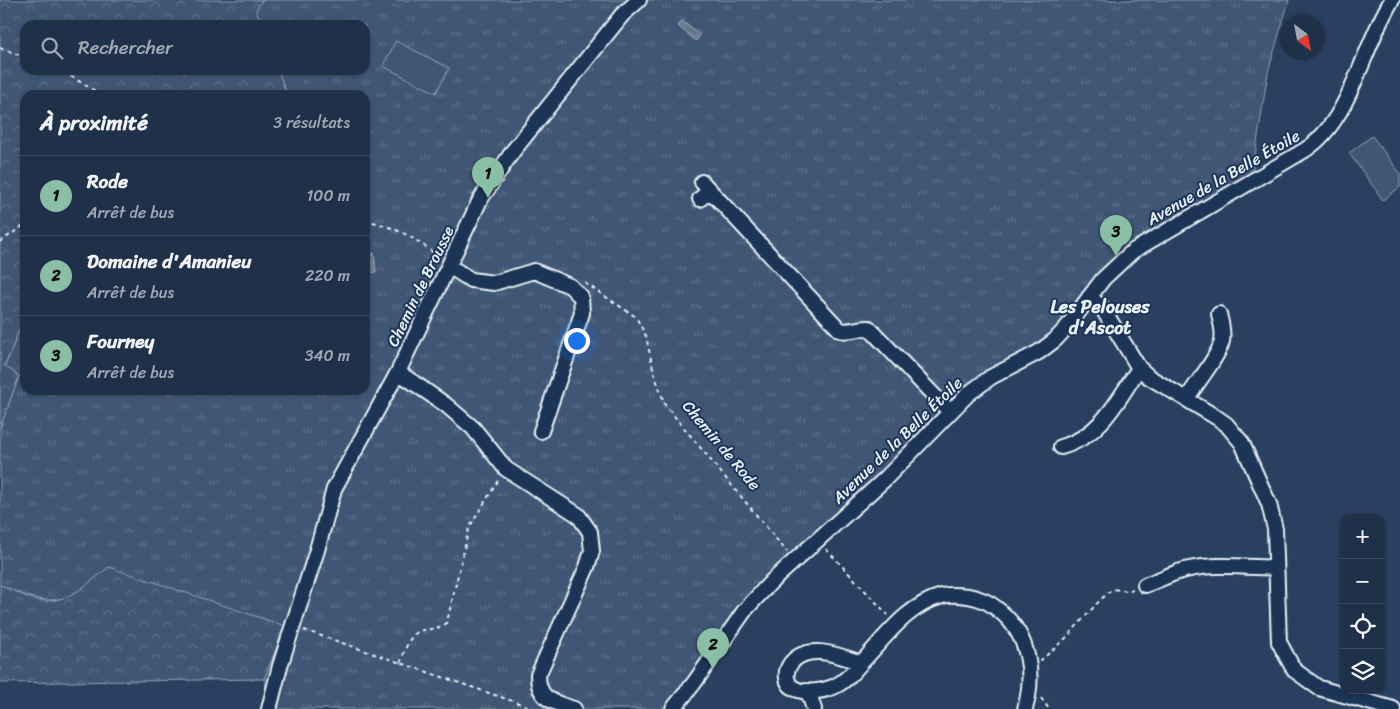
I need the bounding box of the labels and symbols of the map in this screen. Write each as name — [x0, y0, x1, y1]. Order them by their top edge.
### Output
north arrow — [1280, 15, 1325, 60]
street label: Avenue de la Belle Étoile — [1140, 122, 1306, 234]
pin: 1 — [472, 157, 504, 198]
pin: 3 — [1100, 215, 1132, 256]
street label: Chemin de Brousse — [379, 221, 462, 352]
district label: Les Pelouses d'Ascot — [1051, 291, 1150, 344]
your location — [564, 328, 590, 354]
street label: Avenue de la Belle Étoile — [824, 370, 970, 512]
street label: Chemin de Rode — [675, 394, 768, 497]
pin: 2 — [697, 628, 729, 669]

